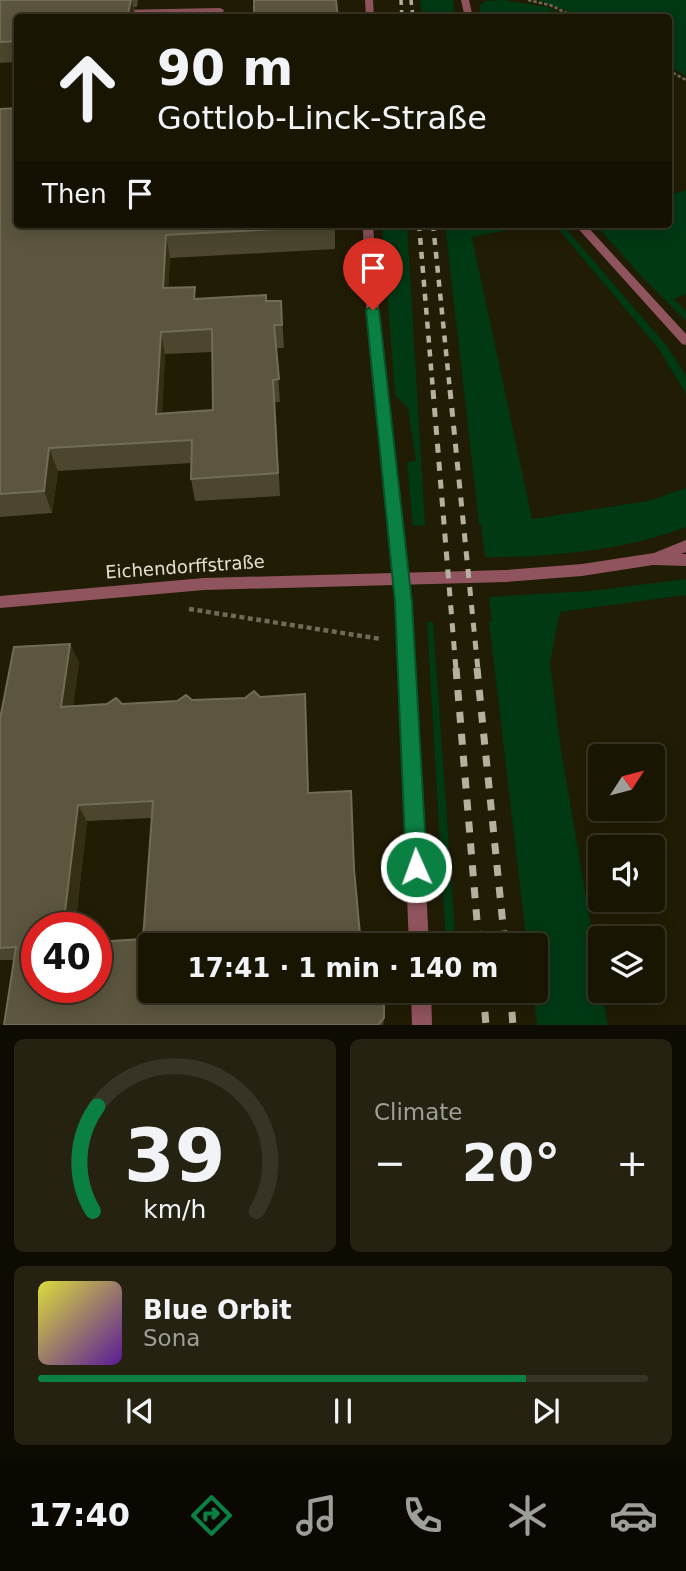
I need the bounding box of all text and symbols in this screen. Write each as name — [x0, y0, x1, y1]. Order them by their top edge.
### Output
text: 90 m — [157, 40, 293, 97]
icon: ahead — [42, 42, 133, 133]
text: Gottlob-Linck-Straße — [157, 99, 487, 137]
icon: arrive — [121, 175, 159, 213]
text: Then — [42, 179, 107, 209]
pin — [343, 238, 403, 310]
icon: arrive — [354, 249, 392, 287]
street label: Eichendorffstraße — [105, 550, 265, 583]
north arrow — [588, 744, 665, 821]
map controls — [588, 744, 665, 1003]
position arrow — [379, 830, 453, 904]
button: sound — [588, 835, 665, 912]
speed limit sign: 40 — [21, 912, 112, 1003]
button: layers — [588, 926, 665, 1003]
text: 17:41 · 1 min · 140 m — [188, 953, 498, 983]
text: Climate — [374, 1099, 463, 1125]
text: 39 — [124, 1114, 226, 1199]
text: 20° — [462, 1133, 560, 1193]
text: − — [374, 1141, 406, 1185]
text: + — [616, 1141, 648, 1185]
text: km/h — [143, 1195, 207, 1224]
text: Blue Orbit — [143, 1295, 292, 1325]
text: Sona — [143, 1325, 200, 1351]
icon: previous — [121, 1392, 159, 1430]
icon: pause — [324, 1392, 362, 1430]
icon: next — [527, 1392, 565, 1430]
icon: directions — [187, 1491, 236, 1540]
icon: music — [292, 1491, 341, 1540]
icon: phone — [398, 1491, 447, 1540]
icon: climate — [503, 1491, 552, 1540]
icon: car — [609, 1491, 658, 1540]
text: 17:40 — [28, 1496, 130, 1534]

